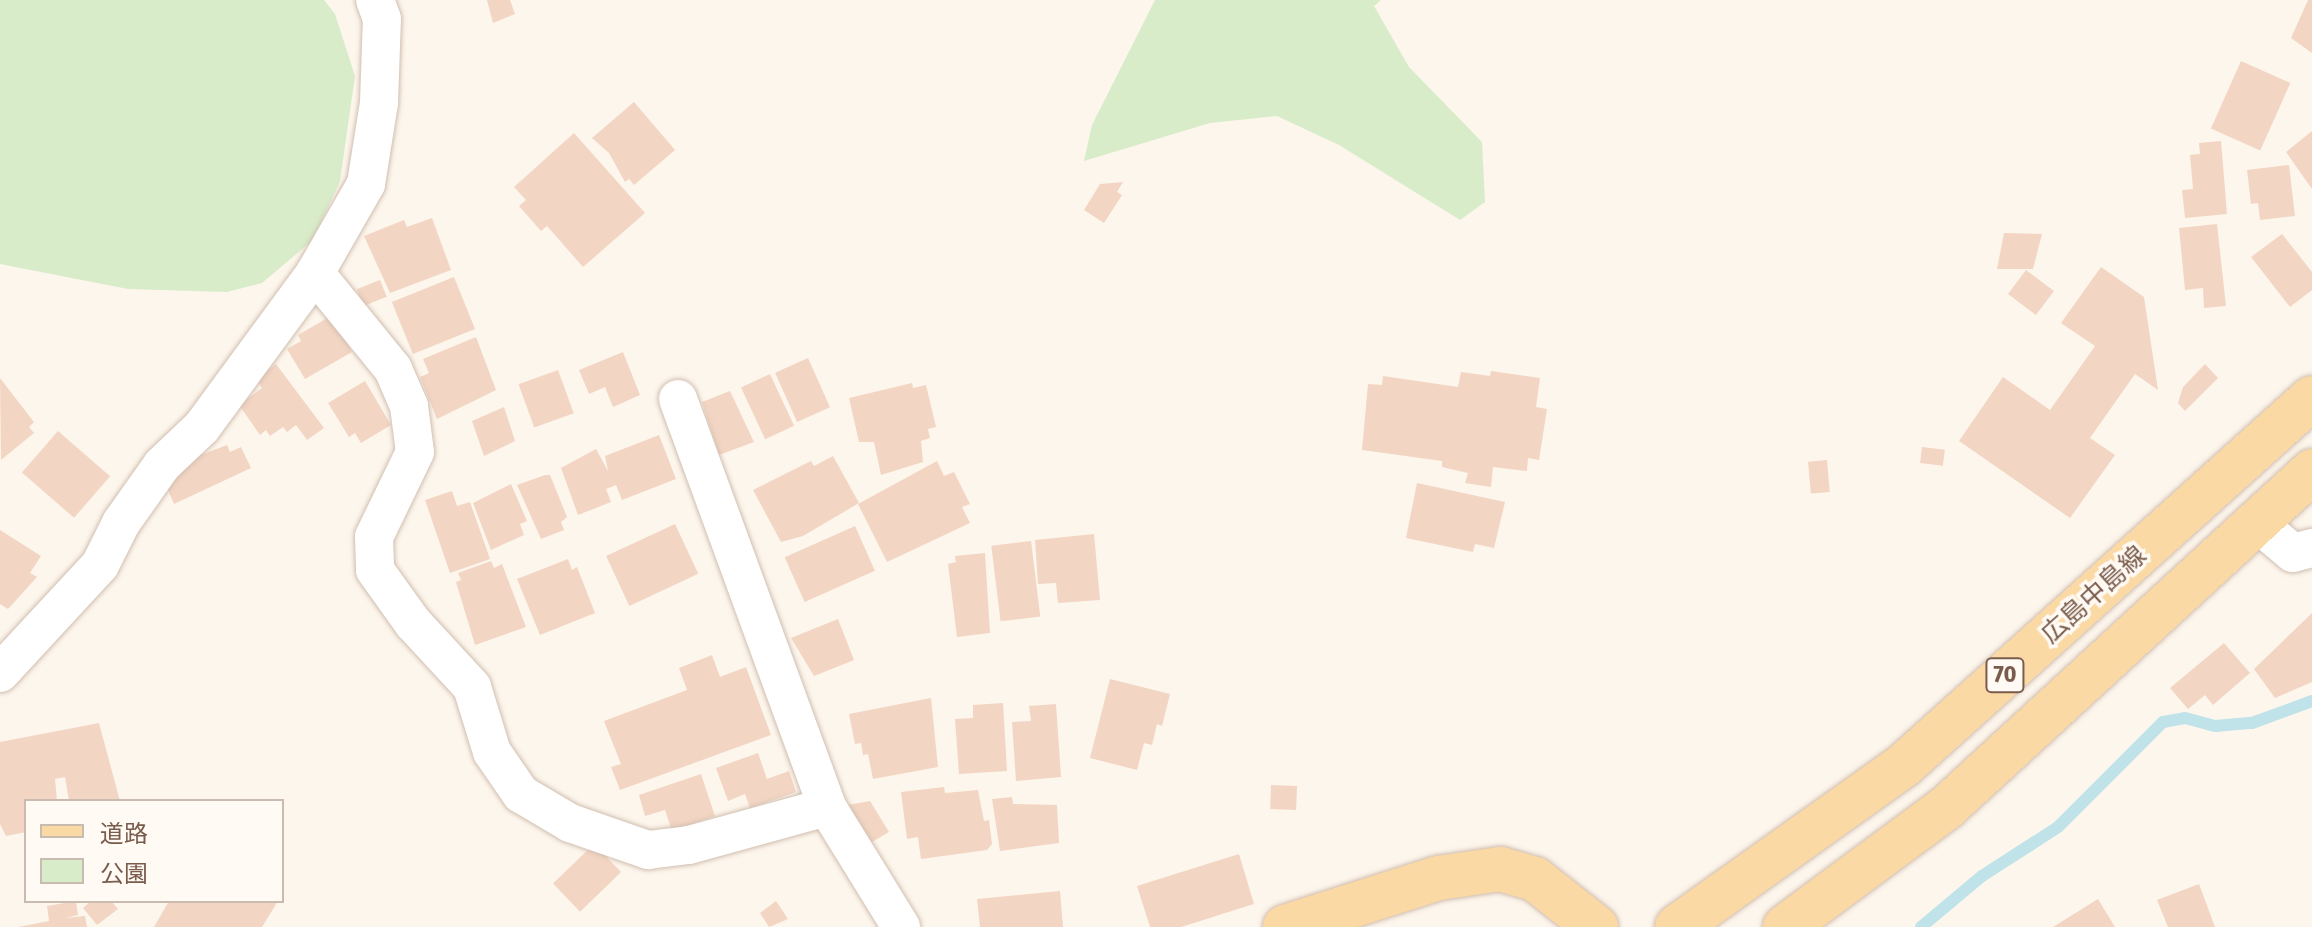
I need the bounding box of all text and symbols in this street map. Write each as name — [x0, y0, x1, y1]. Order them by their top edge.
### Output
street label: 広島中島線 — [2035, 540, 2153, 650]
road number: 70 — [1985, 655, 2025, 695]
legend — [24, 799, 284, 903]
text: 道路 — [100, 820, 148, 848]
text: 公園 — [100, 860, 148, 888]

